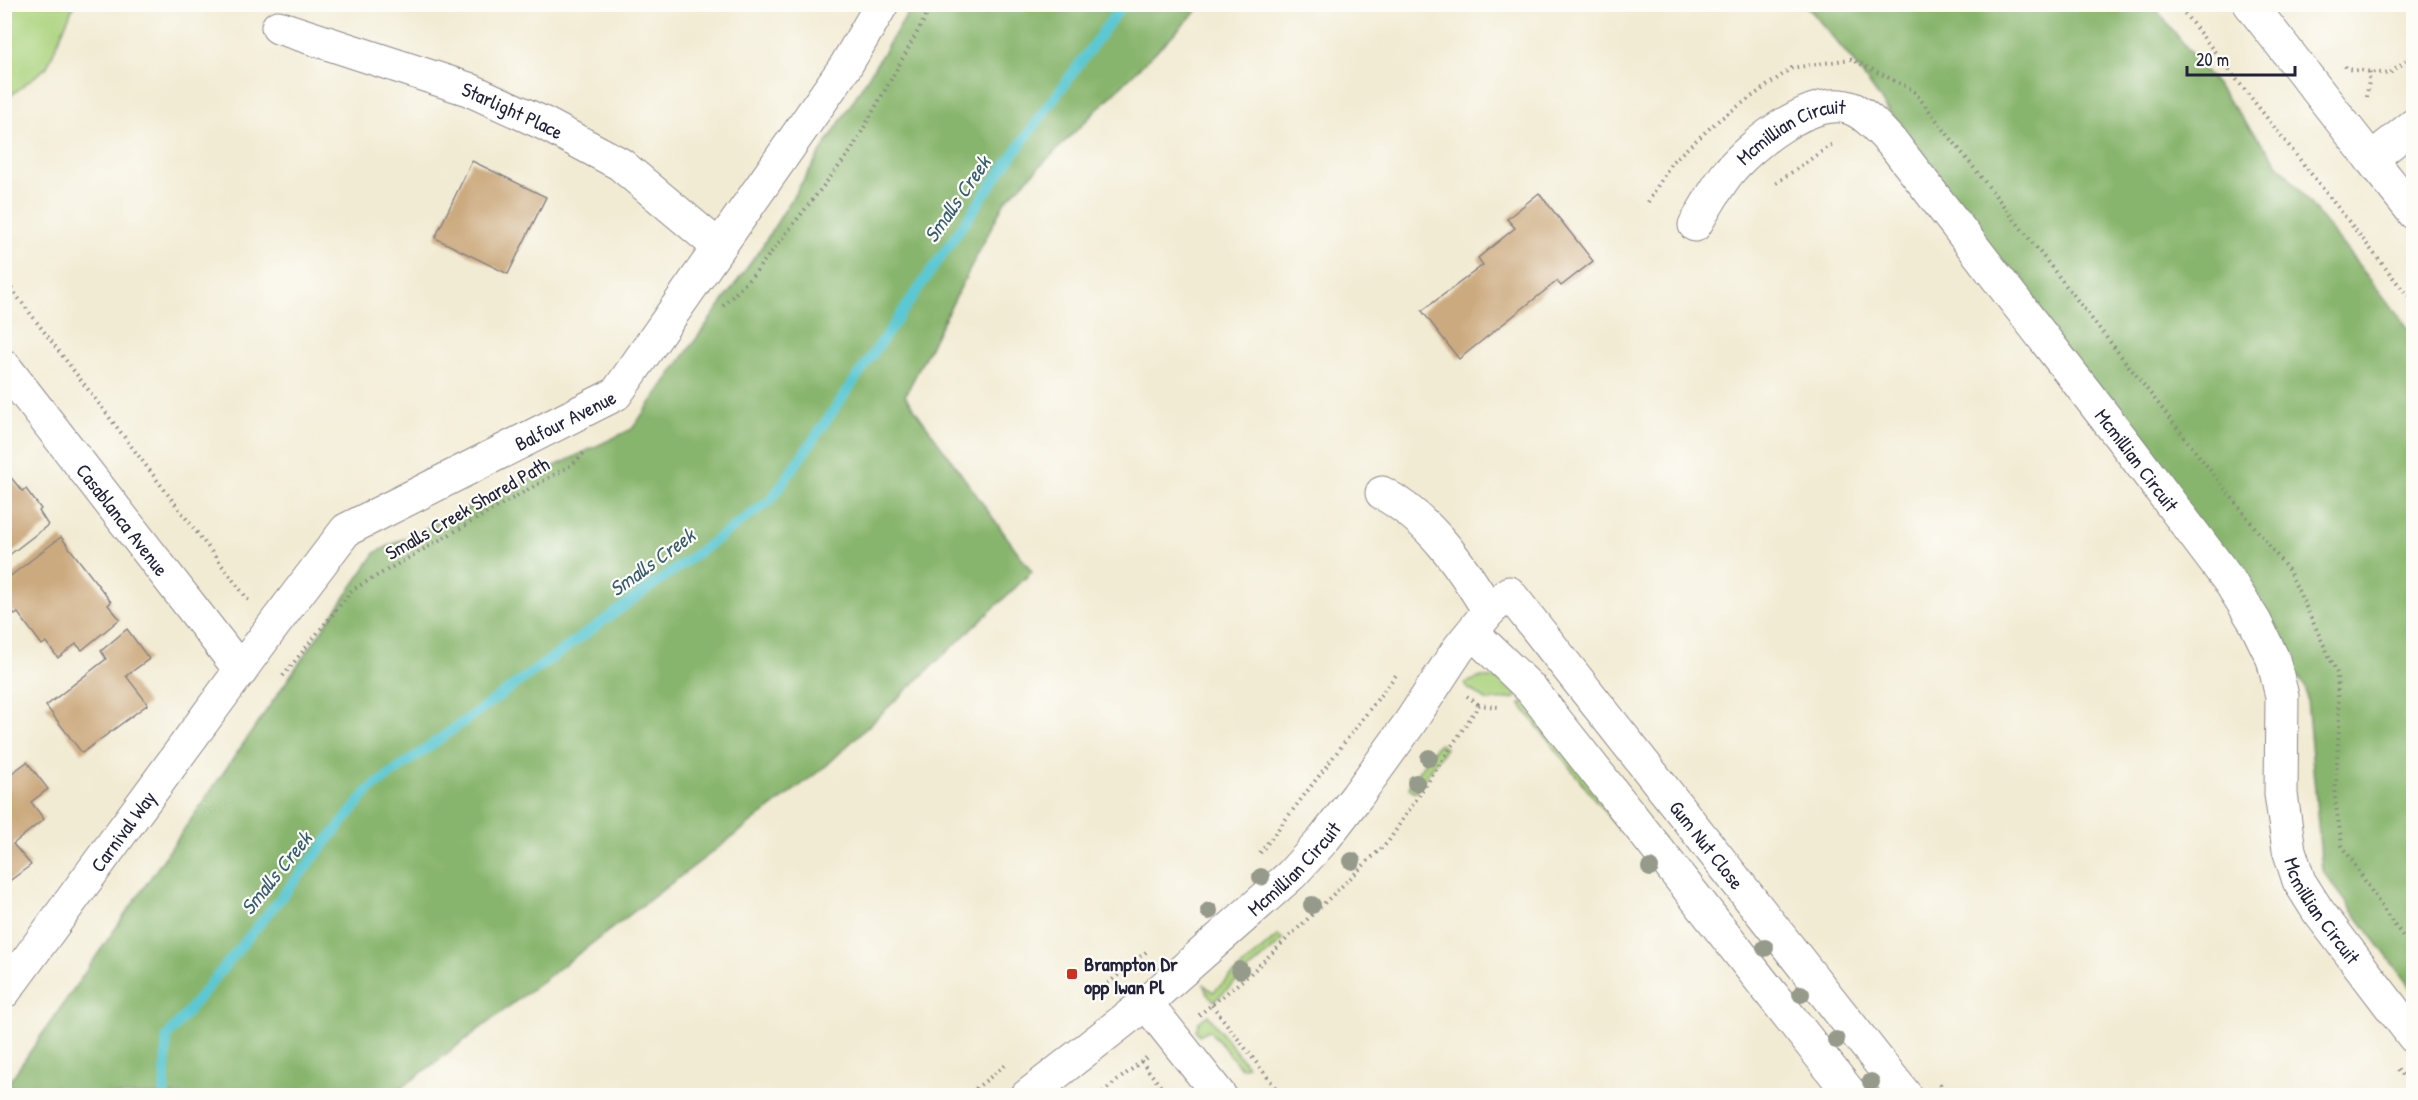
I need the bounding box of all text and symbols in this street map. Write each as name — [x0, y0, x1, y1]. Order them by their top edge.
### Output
scale bar — [2187, 39, 2295, 77]
text: 20 m — [2196, 47, 2229, 72]
street label: Starlight Place — [459, 75, 568, 145]
street label: Mcmillian Circuit — [1730, 92, 1848, 170]
water label: Smalls Creek — [917, 148, 999, 248]
street label: Balfour Avenue — [510, 383, 620, 456]
street label: Mcmillian Circuit — [2090, 403, 2186, 518]
street label: Smalls Creek Shared Path — [380, 450, 554, 566]
street label: Casablanca Avenue — [71, 457, 175, 581]
water label: Smalls Creek — [603, 520, 702, 603]
street label: Carnival Way — [84, 785, 161, 877]
street label: Gum Nut Close — [1664, 794, 1751, 894]
street label: Mcmillian Circuit — [1241, 815, 1347, 921]
water label: Smalls Creek — [234, 824, 320, 921]
street label: Mcmillian Circuit — [2279, 854, 2368, 970]
place label: Brampton Dr opp Iwan Pl — [1084, 950, 1178, 1001]
marker: Brampton Dr opp Iwan Pl — [1065, 967, 1079, 981]

